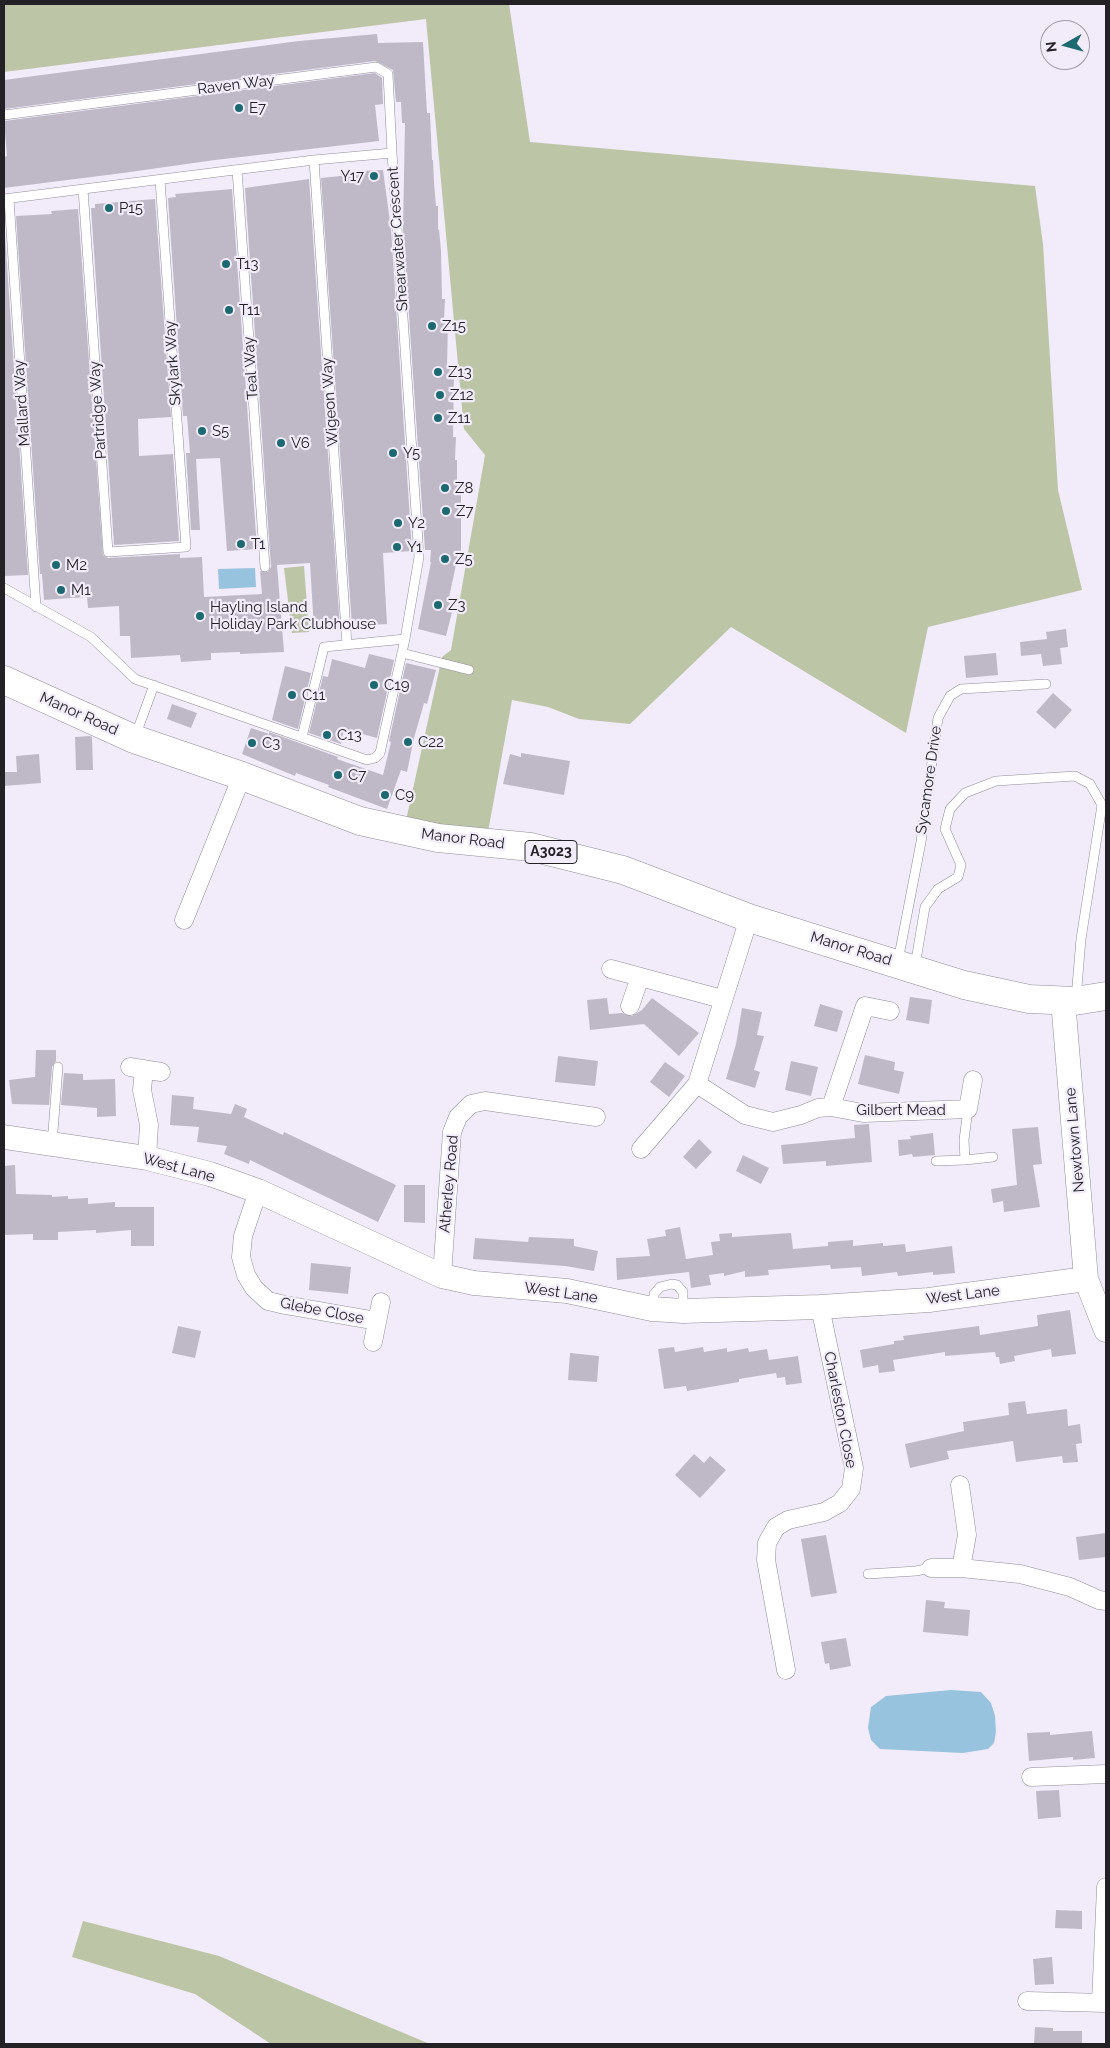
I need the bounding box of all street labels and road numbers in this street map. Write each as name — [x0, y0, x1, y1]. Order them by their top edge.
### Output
street label: Raven Way — [196, 71, 276, 99]
street label: Shearwater Crescent — [384, 166, 412, 312]
street label: Skylark Way — [161, 320, 185, 406]
street label: Teal Way — [240, 336, 262, 400]
street label: Wigeon Way — [318, 357, 342, 447]
street label: Mallard Way — [10, 359, 34, 447]
street label: Partridge Way — [86, 360, 110, 460]
street label: Manor Road — [37, 689, 121, 739]
street label: Sycamore Drive — [912, 725, 946, 835]
street label: Manor Road — [420, 825, 506, 853]
road number: A3023 — [525, 840, 577, 864]
street label: Manor Road — [808, 928, 894, 970]
street label: Newtown Lane — [1061, 1087, 1089, 1193]
street label: Gilbert Mead — [856, 1101, 946, 1119]
street label: Atherley Road — [436, 1134, 462, 1234]
street label: West Lane — [141, 1150, 217, 1186]
street label: West Lane — [523, 1279, 599, 1307]
street label: West Lane — [925, 1282, 1001, 1308]
street label: Glebe Close — [279, 1294, 365, 1328]
street label: Charleston Close — [820, 1350, 860, 1470]

